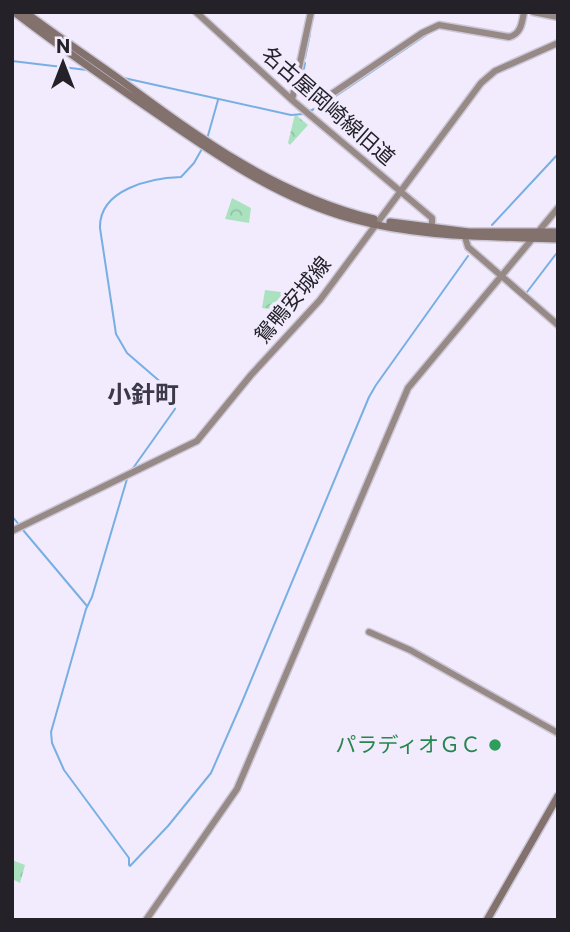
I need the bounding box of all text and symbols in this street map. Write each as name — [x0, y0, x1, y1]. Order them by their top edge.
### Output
north arrow — [28, 28, 98, 98]
text: N — [56, 34, 70, 57]
street label: 名古屋岡崎線旧道 — [257, 40, 401, 169]
street label: 鴛鴨安城線 — [249, 251, 335, 347]
district label: 小針町 — [107, 379, 179, 408]
place label: パラディオＧＣ — [335, 731, 481, 756]
marker: パラディオＧＣ — [487, 737, 503, 753]

